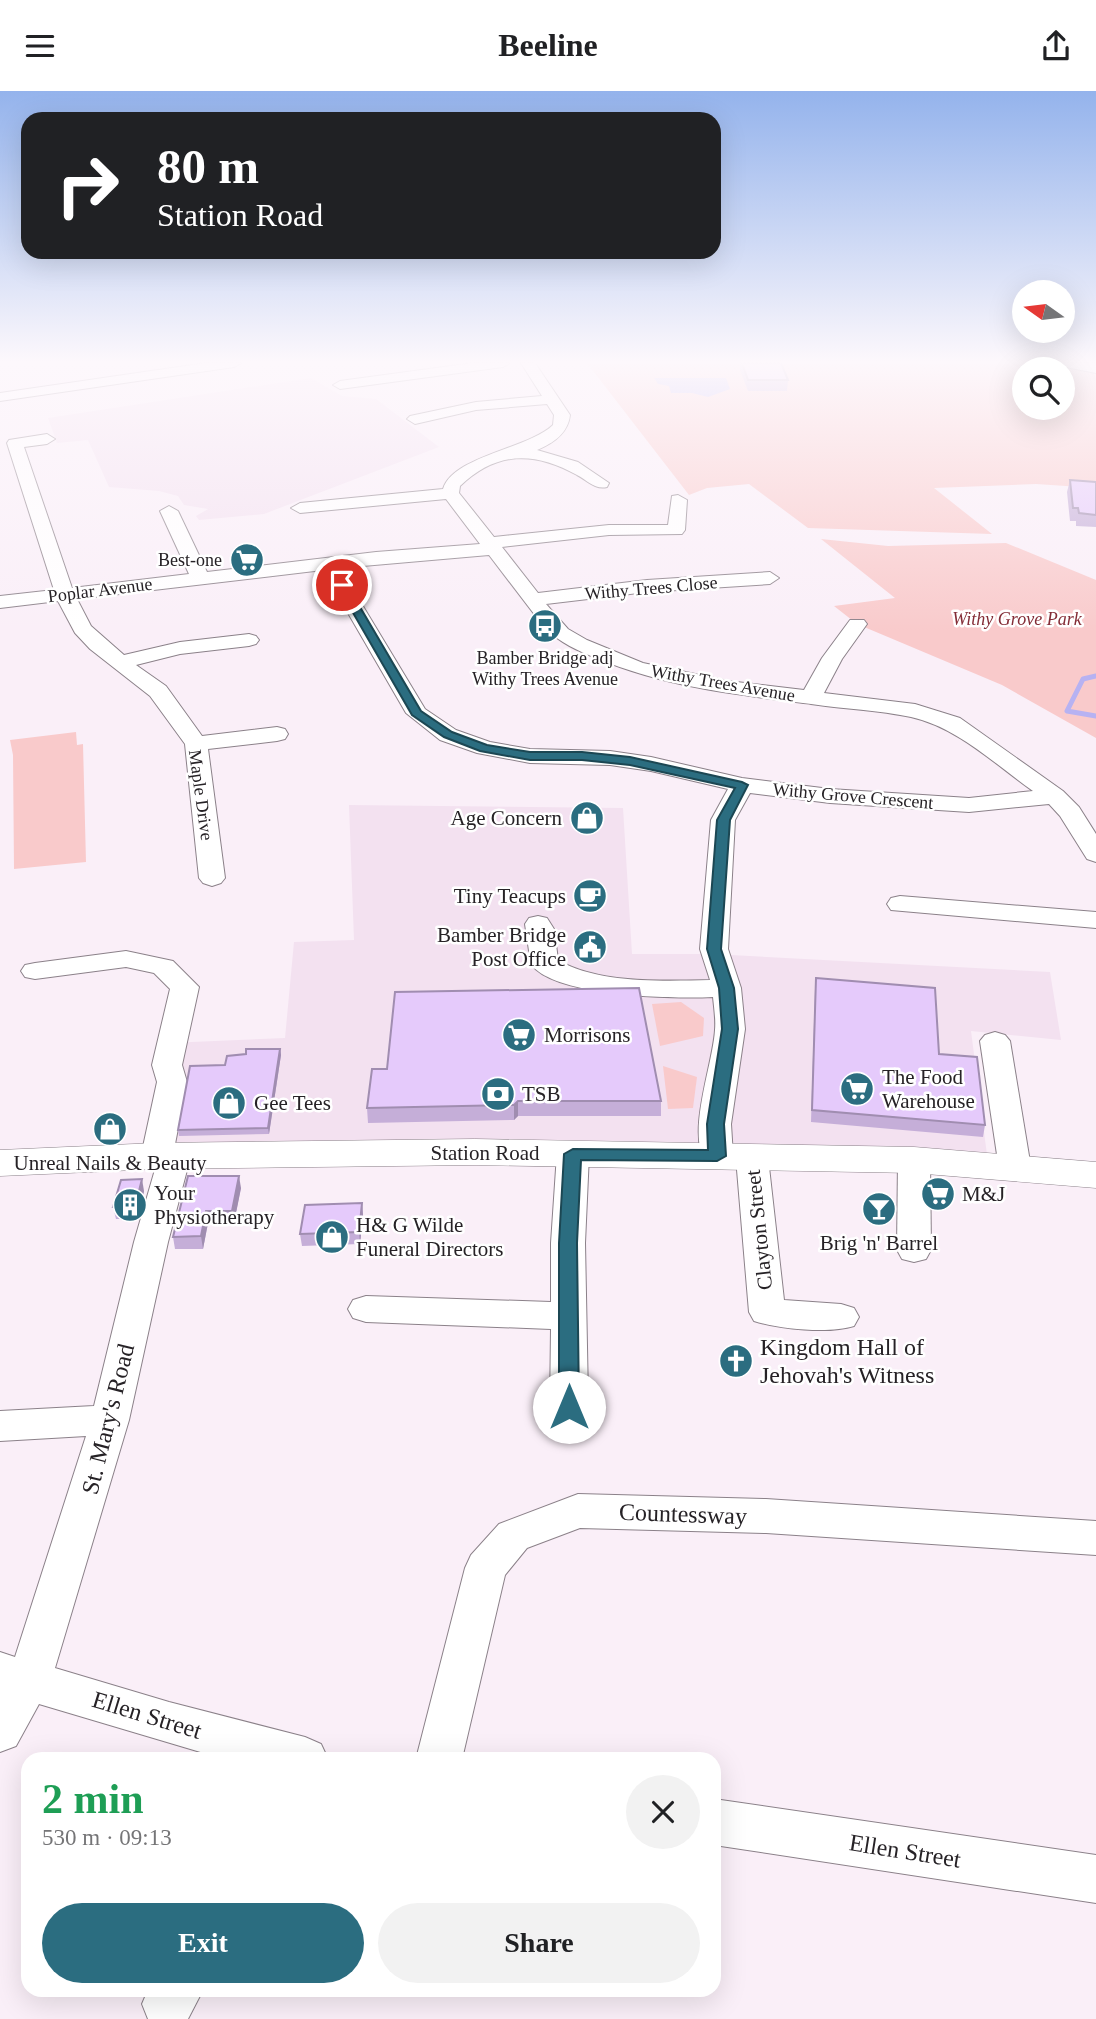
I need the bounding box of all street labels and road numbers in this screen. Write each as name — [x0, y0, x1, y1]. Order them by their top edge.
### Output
street label: Withy Trees Close — [584, 572, 718, 604]
street label: Poplar Avenue — [47, 574, 153, 606]
street label: Withy Trees Avenue — [649, 660, 797, 706]
street label: Maple Drive — [185, 748, 217, 842]
street label: Withy Grove Crescent — [772, 779, 934, 813]
street label: Station Road — [430, 1141, 540, 1165]
street label: Clayton Street — [741, 1169, 777, 1291]
street label: St. Mary's Road — [77, 1341, 139, 1497]
street label: Countessway — [619, 1499, 747, 1529]
street label: Ellen Street — [89, 1686, 205, 1744]
street label: Ellen Street — [847, 1829, 963, 1873]

